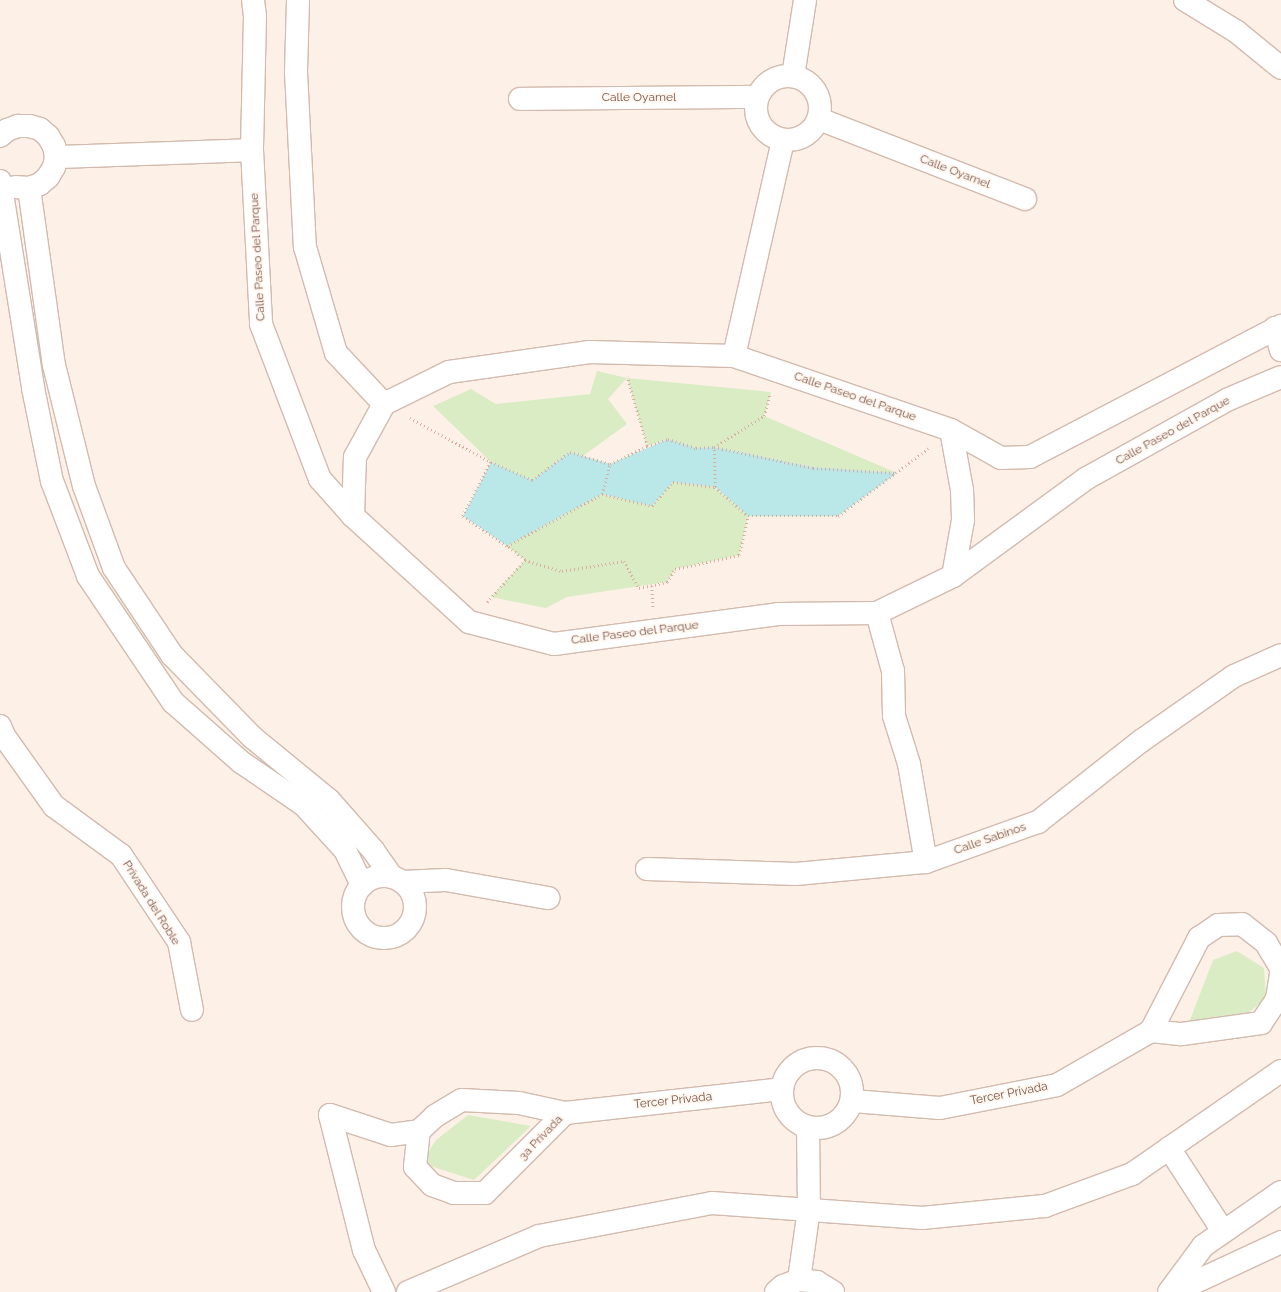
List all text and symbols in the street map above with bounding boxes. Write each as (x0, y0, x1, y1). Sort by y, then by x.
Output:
street label: Calle Oyamel (602, 91, 676, 105)
street label: Calle Oyamel (918, 152, 992, 192)
street label: Calle Paseo del Parque (247, 192, 269, 322)
street label: Calle Paseo del Parque (792, 369, 918, 425)
street label: Calle Paseo del Parque (1113, 393, 1233, 469)
street label: Calle Paseo del Parque (570, 618, 700, 648)
street label: Calle Sabinos (952, 820, 1028, 858)
street label: Privada del Roble (119, 858, 183, 948)
street label: Tercer Privada (969, 1079, 1049, 1109)
street label: Tercer Privada (633, 1090, 713, 1112)
street label: 3a Privada (516, 1112, 566, 1164)

